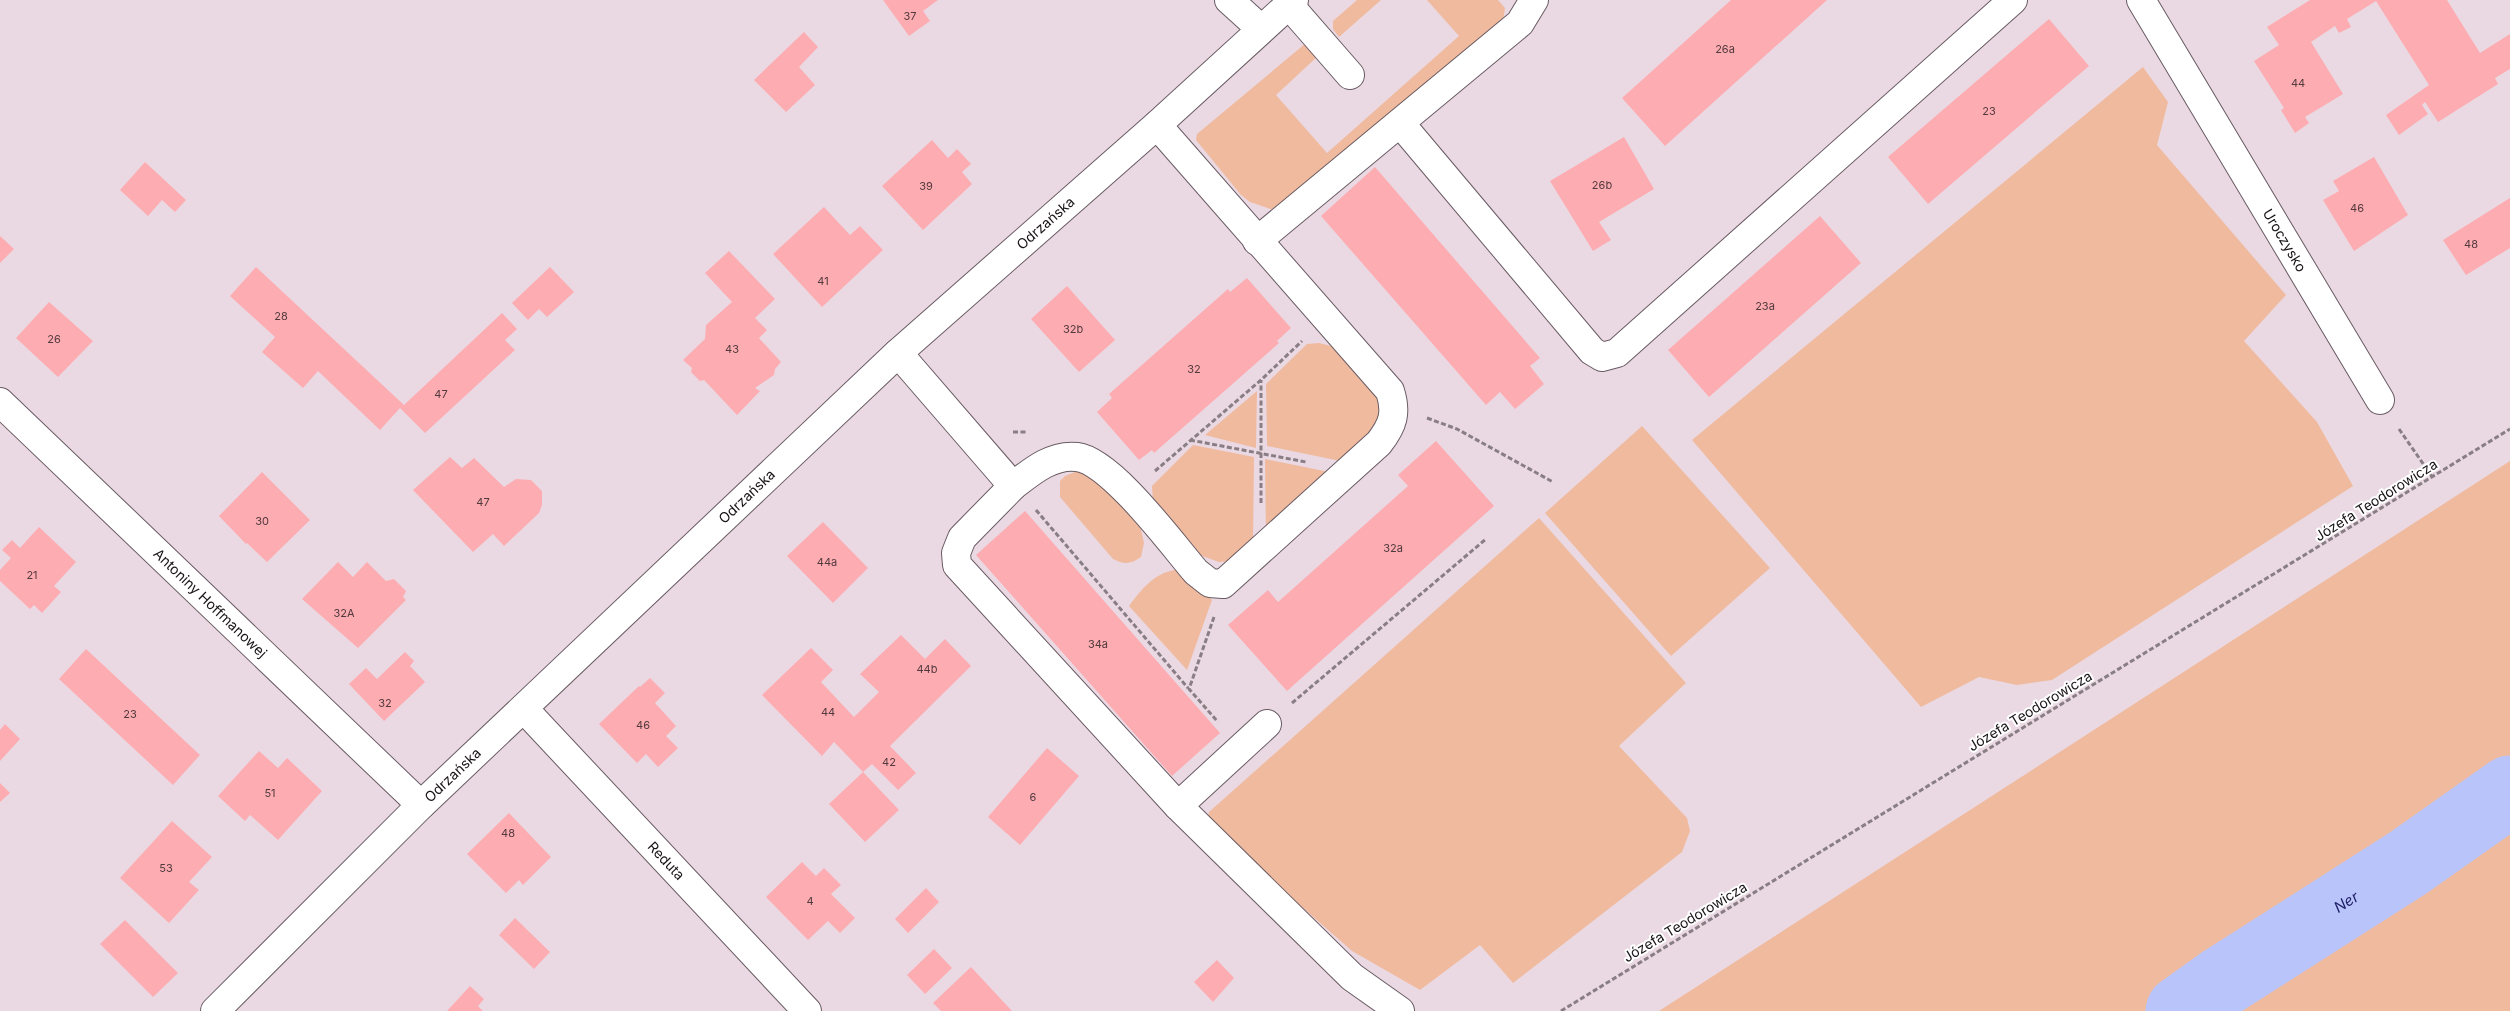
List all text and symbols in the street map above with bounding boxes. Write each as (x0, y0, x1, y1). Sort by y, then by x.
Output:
house number: 37 (903, 9, 917, 23)
house number: 26a (1715, 42, 1735, 56)
house number: 44 (2291, 76, 2305, 90)
house number: 23 (1982, 104, 1996, 118)
house number: 26b (1592, 178, 1612, 192)
house number: 39 (919, 179, 933, 193)
street label: Odrzańska (1013, 193, 1078, 253)
house number: 46 (2350, 201, 2364, 215)
street label: Uroczysko (2260, 206, 2310, 275)
house number: 48 (2464, 237, 2478, 251)
house number: 41 (817, 274, 829, 288)
house number: 23a (1755, 299, 1775, 313)
house number: 28 (274, 309, 288, 323)
house number: 32b (1063, 322, 1083, 336)
house number: 26 (47, 332, 61, 346)
house number: 43 (725, 342, 739, 356)
house number: 32 (1187, 362, 1201, 376)
house number: 47 (434, 387, 448, 401)
street label: Józefa Teodorowicza (2311, 455, 2440, 544)
street label: Odrzańska (715, 465, 778, 527)
house number: 47 (476, 495, 490, 509)
house number: 30 (255, 514, 269, 528)
house number: 32a (1383, 541, 1403, 555)
street label: Antoniny Hoffmanowej (150, 545, 271, 661)
house number: 44a (817, 555, 837, 569)
house number: 21 (26, 568, 38, 582)
house number: 32A (333, 606, 355, 620)
house number: 34a (1088, 637, 1108, 651)
house number: 44b (917, 662, 938, 676)
street label: Józefa Teodorowicza (1965, 667, 2095, 754)
house number: 32 (378, 696, 392, 710)
house number: 44 (821, 705, 835, 719)
house number: 23 (123, 707, 137, 721)
house number: 46 (636, 718, 650, 732)
street label: Odrzańska (421, 744, 484, 805)
house number: 42 (882, 755, 896, 769)
house number: 51 (264, 786, 276, 800)
house number: 6 (1030, 790, 1037, 804)
house number: 48 (501, 826, 515, 840)
street label: Reduta (645, 838, 689, 883)
house number: 53 (159, 861, 173, 875)
street label: Józefa Teodorowicza (1620, 878, 1750, 965)
water label: Ner (2330, 887, 2362, 917)
house number: 4 (806, 894, 814, 908)

